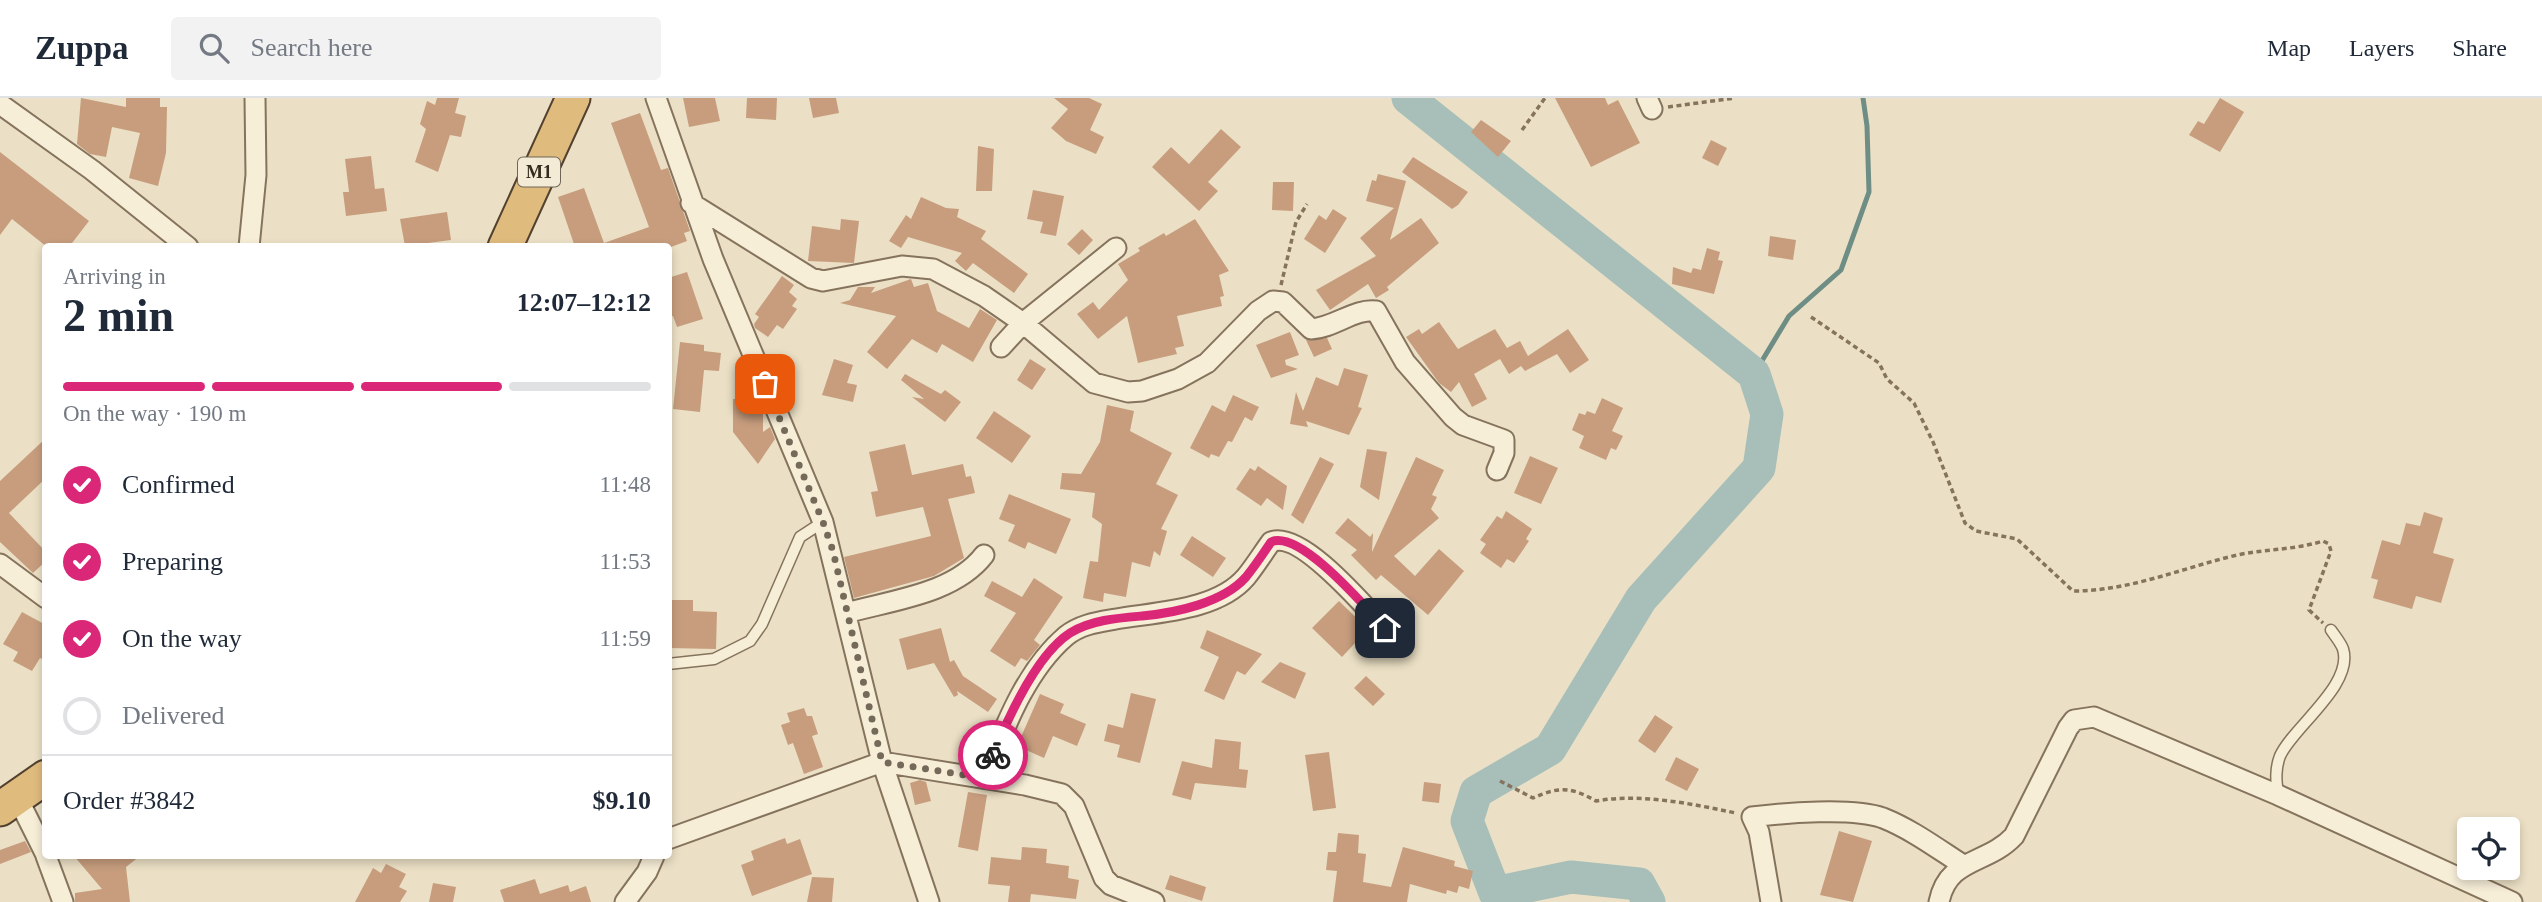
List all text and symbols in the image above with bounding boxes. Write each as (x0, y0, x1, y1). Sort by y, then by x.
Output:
search box (171, 17, 661, 80)
icon: search (195, 29, 233, 67)
text: Zuppa (35, 30, 129, 66)
text: Search here (251, 33, 373, 62)
text: Map (2267, 35, 2311, 61)
text: Layers (2349, 35, 2414, 61)
text: Share (2452, 35, 2507, 61)
road number: M1 (518, 158, 560, 186)
text: Arriving in (63, 264, 166, 289)
text: 12:07–12:12 (517, 288, 651, 317)
text: 2 min (63, 290, 174, 341)
pin (735, 354, 795, 414)
icon: bag (746, 365, 784, 403)
text: On the way · 190 m (63, 401, 246, 426)
icon: check (63, 466, 101, 504)
text: Confirmed (122, 470, 235, 499)
text: 11:48 (599, 472, 651, 497)
icon: check (63, 543, 101, 581)
text: Preparing (122, 547, 223, 576)
text: 11:53 (599, 549, 651, 574)
pin (1355, 598, 1415, 658)
icon: home (1366, 609, 1404, 647)
icon: check (63, 620, 101, 658)
text: On the way (122, 624, 242, 653)
text: 11:59 (599, 626, 651, 651)
text: Delivered (122, 701, 225, 730)
courier (958, 720, 1028, 790)
icon: bike (974, 736, 1012, 774)
text: Order #3842 (63, 786, 195, 815)
text: $9.10 (593, 786, 651, 815)
map controls (2457, 817, 2520, 880)
button: locate (2457, 817, 2520, 880)

